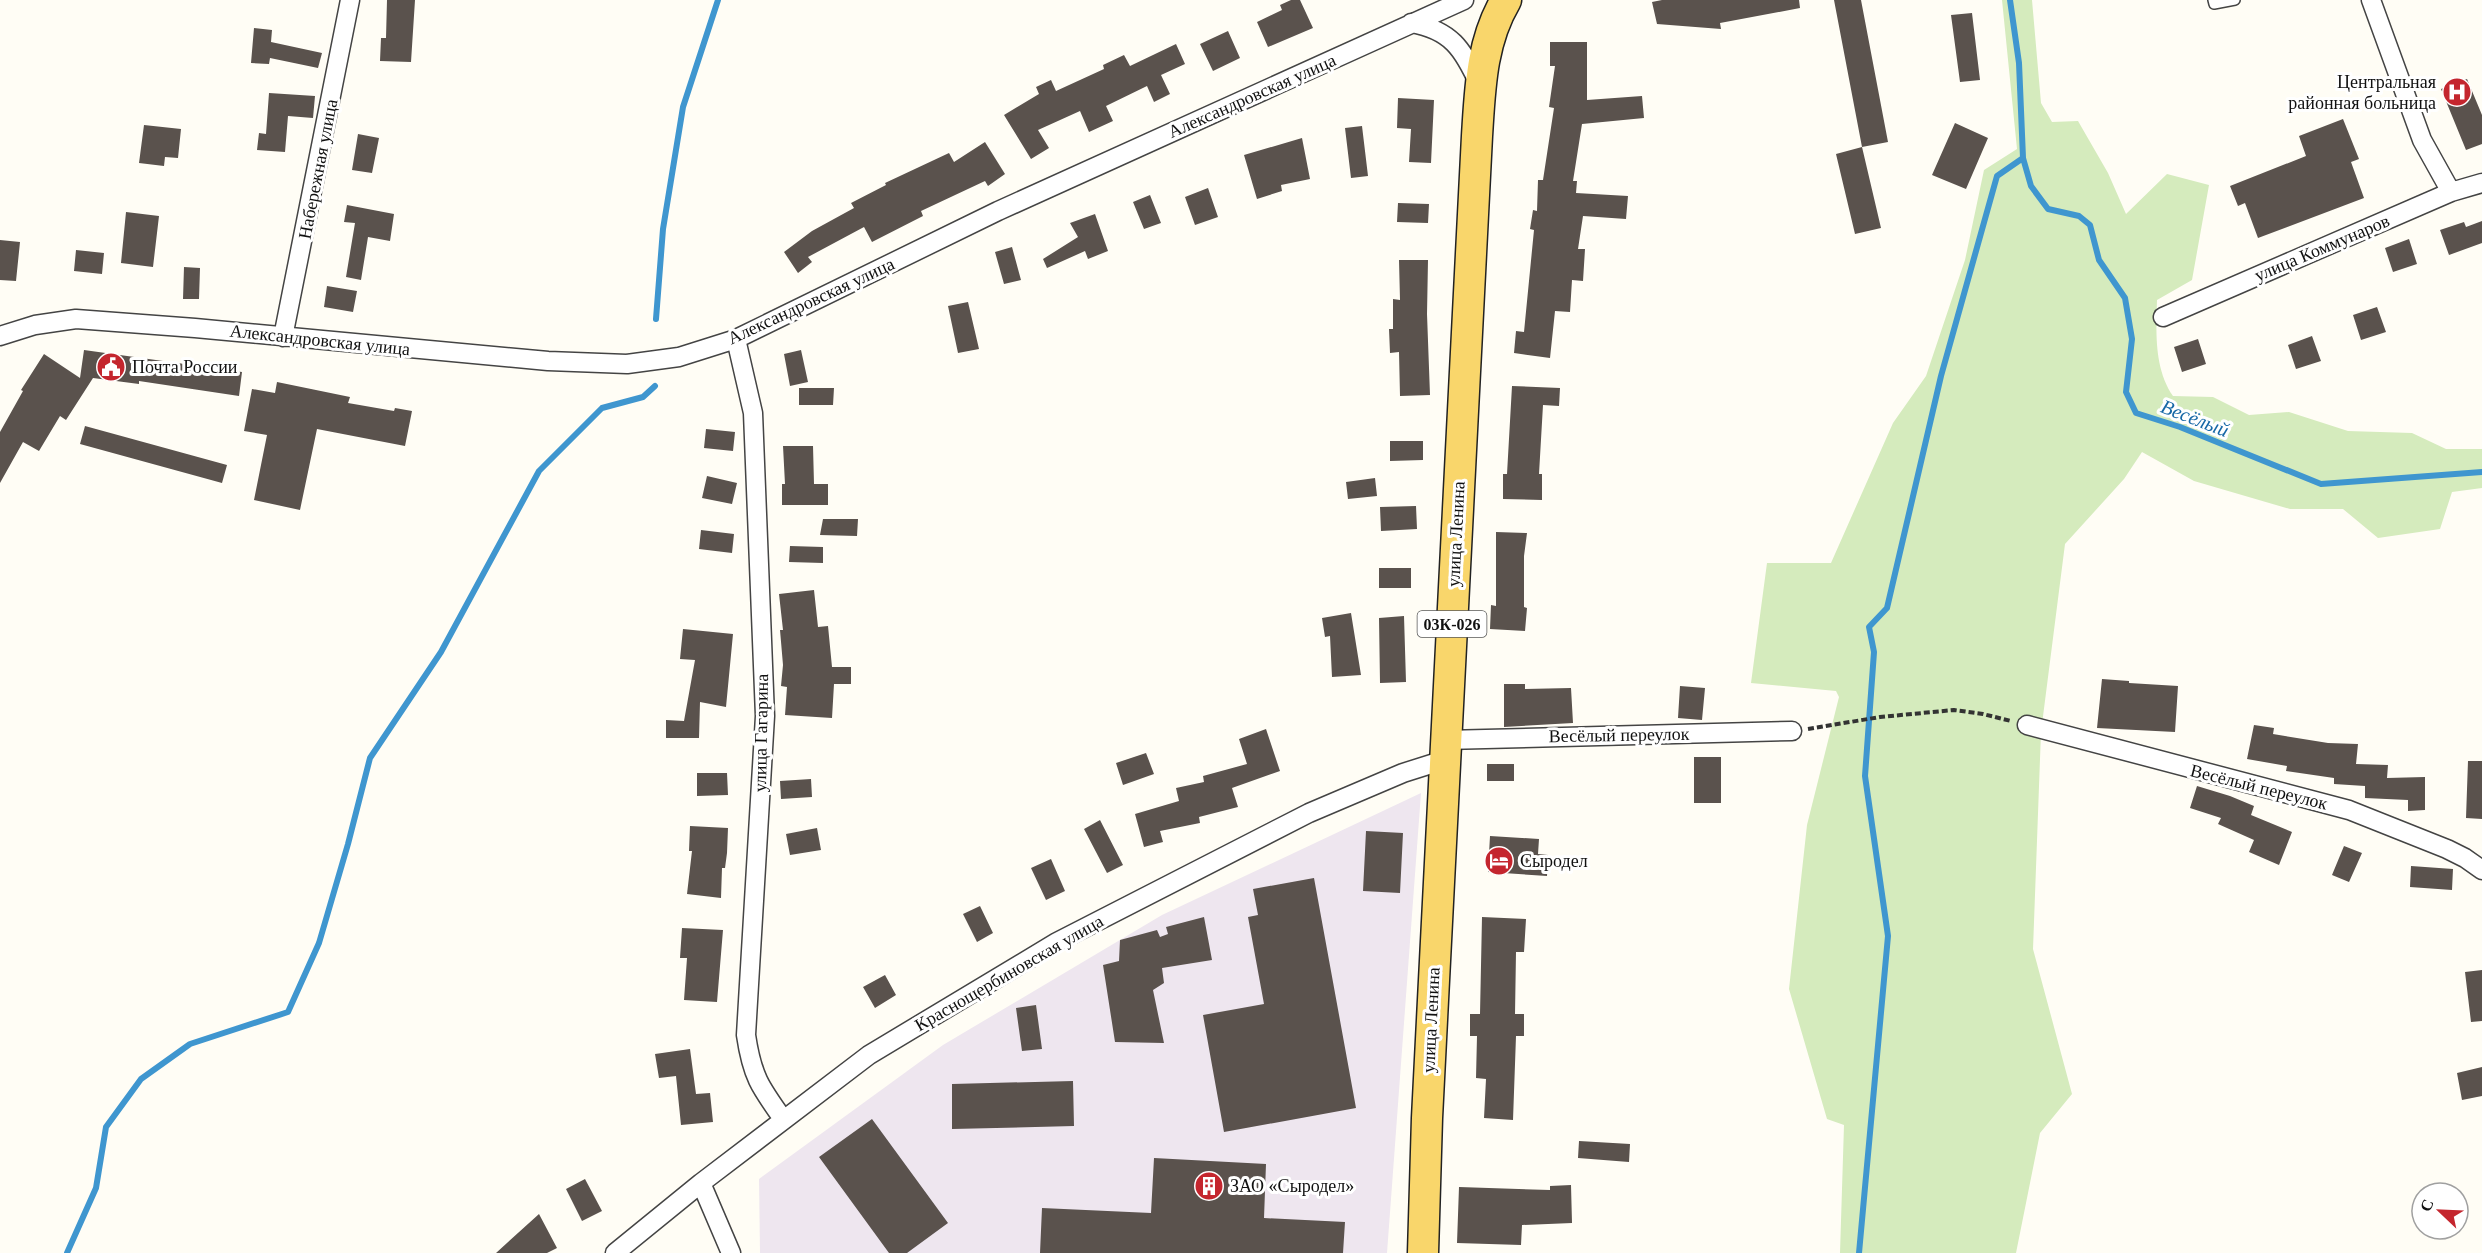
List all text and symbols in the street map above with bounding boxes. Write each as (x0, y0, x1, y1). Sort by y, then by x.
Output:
street label: Александровская улица (1165, 50, 1339, 142)
place label: Центральная районная больница (2288, 72, 2436, 113)
hospital icon: Центральная районная больница (2441, 76, 2473, 108)
street label: Набережная улица (295, 97, 341, 241)
street label: улица Коммунаров (2252, 211, 2392, 285)
street label: Александровская улица (725, 254, 897, 348)
street label: Александровская улица (229, 321, 411, 359)
public building icon: Почта России (95, 351, 127, 383)
place label: Почта России (132, 357, 238, 377)
water label: Весёлый (2158, 395, 2232, 441)
street label: улица Ленина (1443, 481, 1469, 587)
road number: 03К-026 (1418, 611, 1486, 637)
street label: улица Гагарина (750, 674, 772, 792)
street label: Весёлый переулок (1548, 724, 1690, 746)
street label: Весёлый переулок (2188, 760, 2330, 814)
hotel icon: Сыродел (1483, 845, 1515, 877)
place label: Сыродел (1520, 851, 1588, 871)
street label: Краснощербиновская улица (911, 911, 1107, 1035)
street label: улица Ленина (1418, 967, 1444, 1073)
building icon: ЗАО «Сыродел» (1193, 1170, 1225, 1202)
place label: ЗАО «Сыродел» (1230, 1176, 1354, 1196)
north arrow (2410, 1181, 2470, 1241)
text: С (2417, 1197, 2437, 1214)

